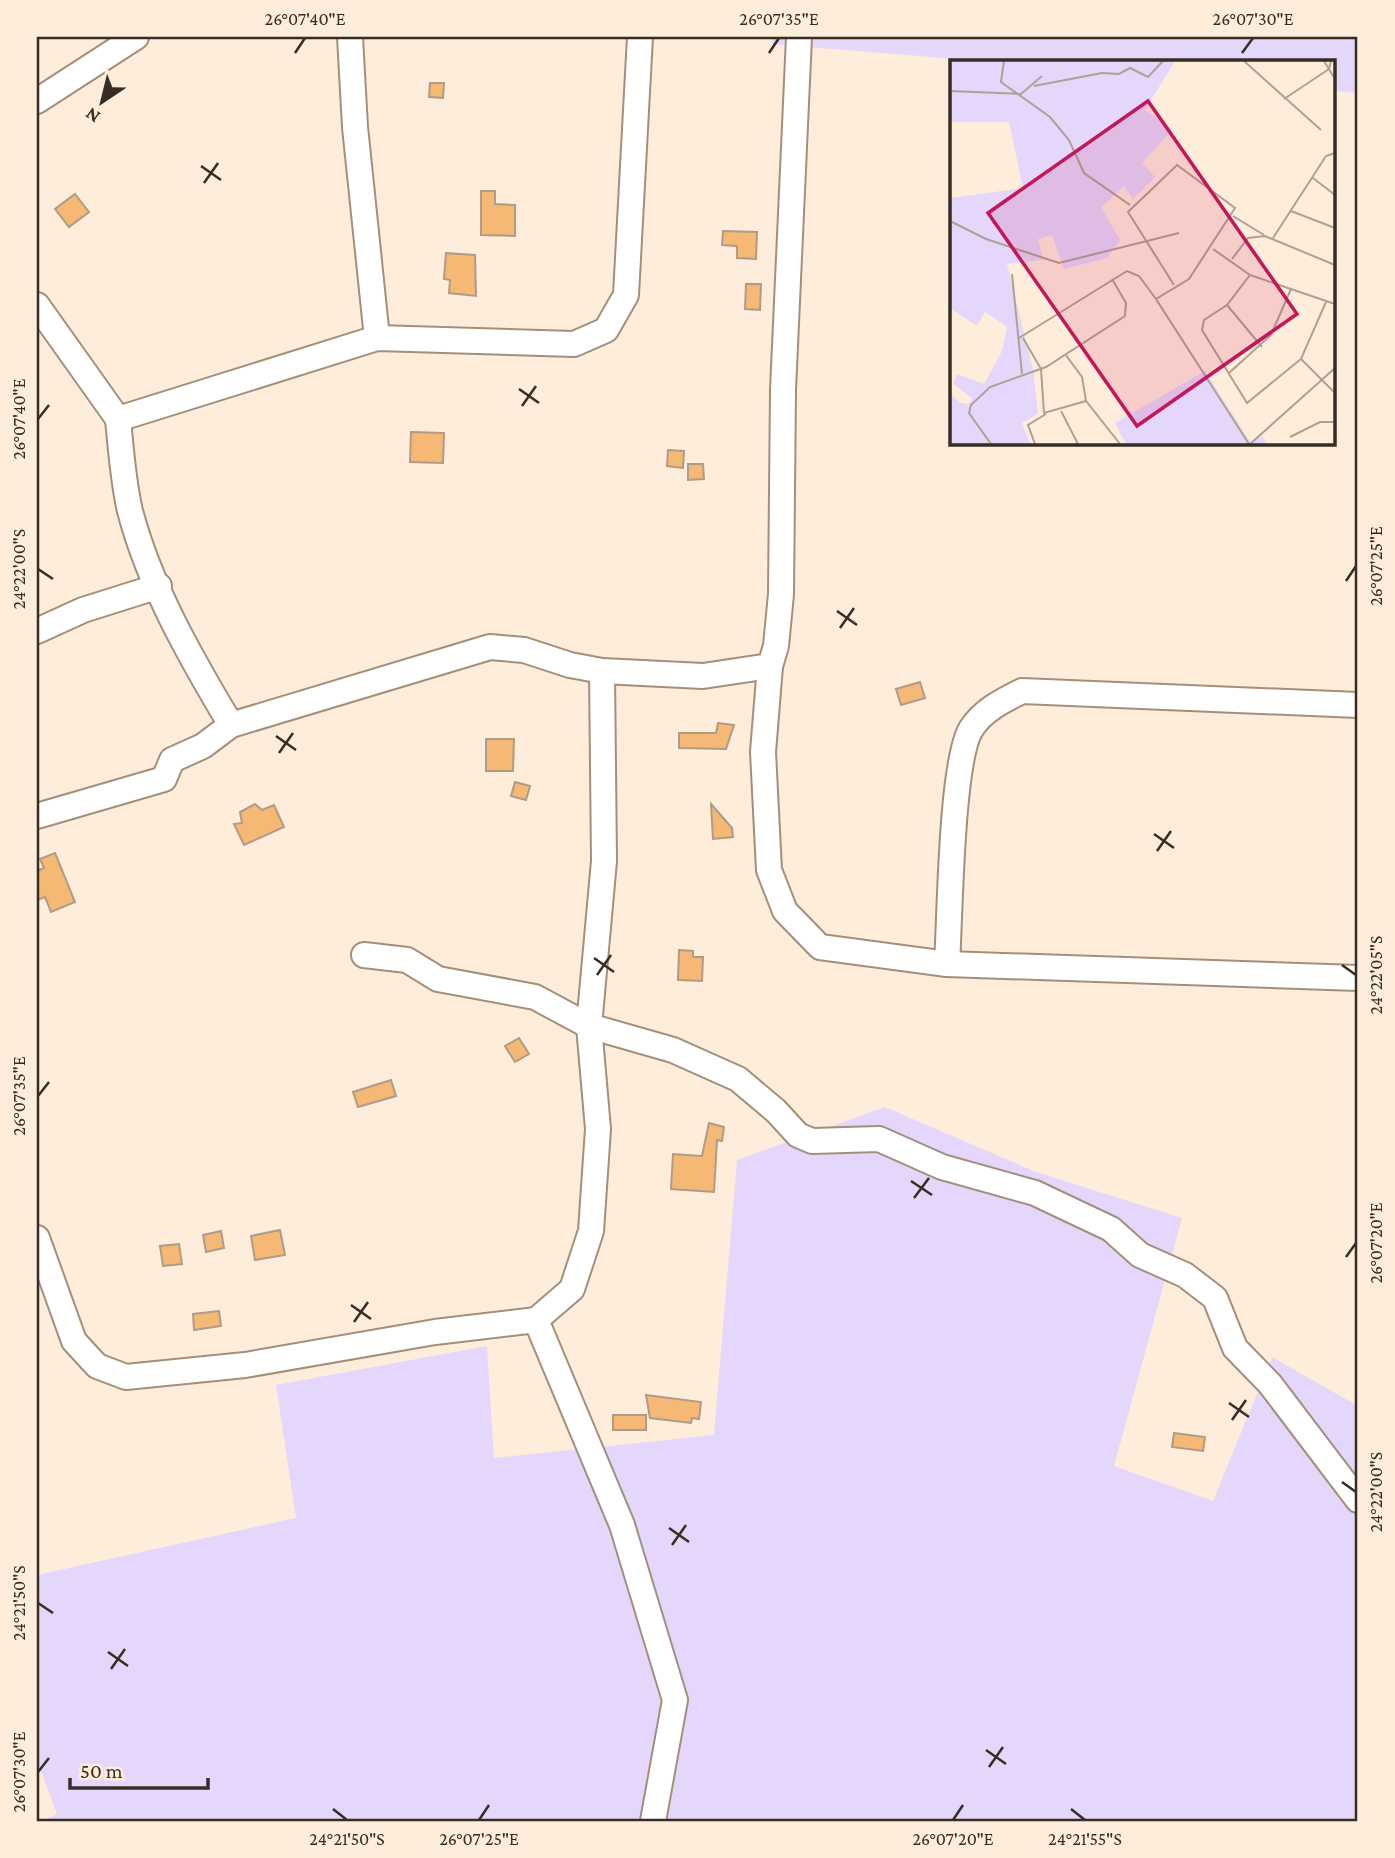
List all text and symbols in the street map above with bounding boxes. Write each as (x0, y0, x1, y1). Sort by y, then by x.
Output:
text: 26°07'40"E (265, 9, 346, 29)
text: 26°07'35"E (739, 9, 819, 29)
text: 26°07'30"E (1213, 9, 1294, 29)
inset map (950, 60, 1336, 444)
north arrow (66, 66, 136, 136)
text: N (81, 103, 104, 128)
text: 26°07'40"E (9, 378, 29, 459)
text: 26°07'25"E (1366, 526, 1386, 606)
text: 24°22'00"S (9, 529, 29, 609)
text: 24°22'05"S (1366, 936, 1386, 1014)
text: 26°07'35"E (9, 1056, 29, 1136)
text: 26°07'20"E (1366, 1202, 1386, 1284)
text: 24°22'00"S (1366, 1452, 1386, 1532)
text: 24°21'50"S (9, 1565, 29, 1641)
text: 26°07'30"E (9, 1731, 29, 1812)
scale bar (70, 1746, 208, 1790)
text: 50 m (80, 1759, 123, 1783)
text: 24°21'50"S (309, 1829, 385, 1849)
text: 26°07'25"E (439, 1829, 519, 1849)
text: 26°07'20"E (912, 1829, 994, 1849)
text: 24°21'55"S (1048, 1829, 1122, 1849)

